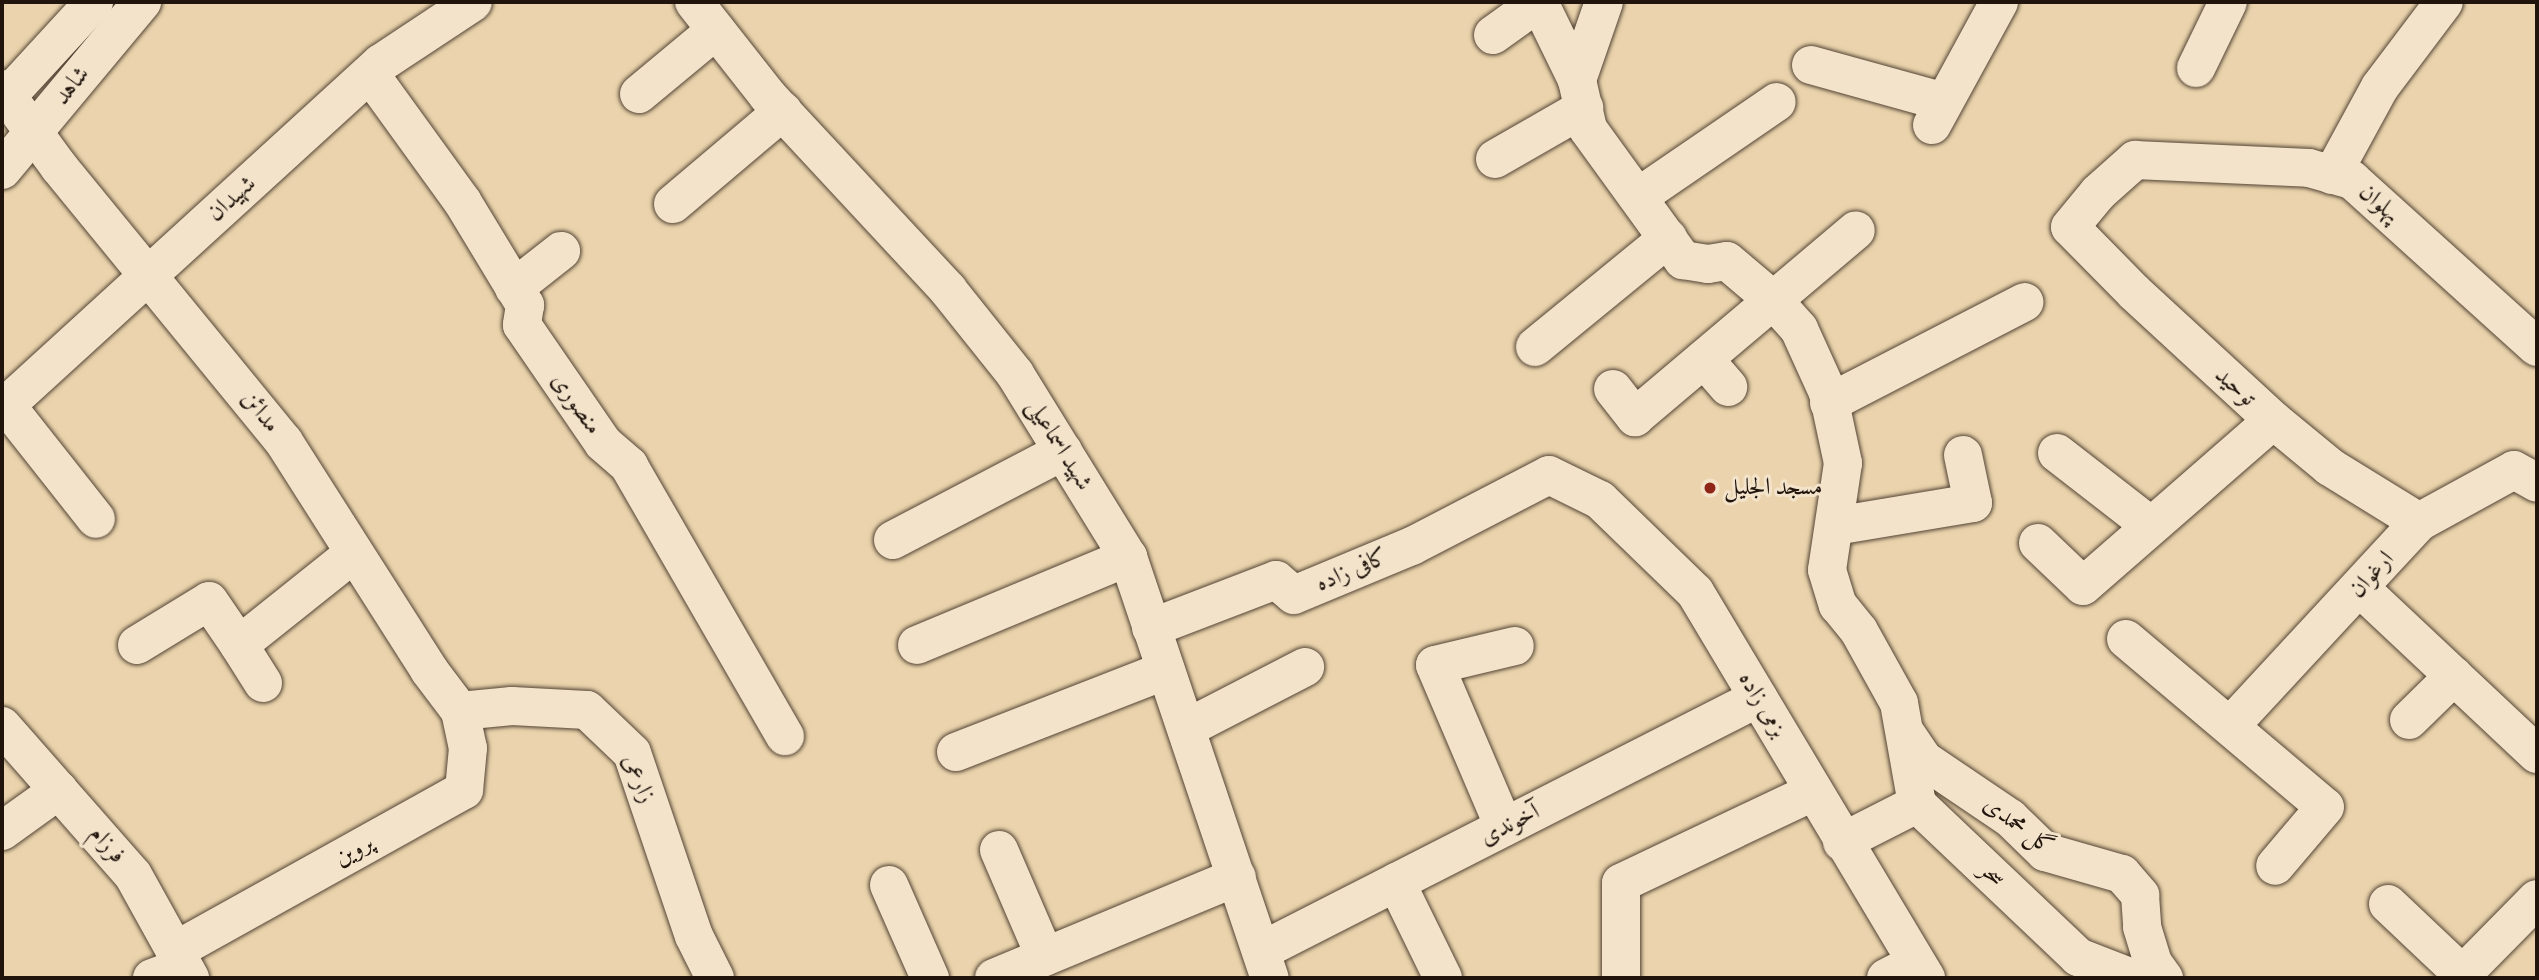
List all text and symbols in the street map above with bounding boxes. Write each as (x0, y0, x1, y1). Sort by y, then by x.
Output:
street label: شاهد (48, 61, 96, 111)
street label: شهیدان (202, 170, 262, 228)
street label: پهلوان (2352, 178, 2406, 230)
street label: توحید (2208, 361, 2262, 413)
street label: منصوری (544, 368, 608, 440)
street label: مدائن (234, 385, 286, 439)
street label: شهید اسماعیلی (1020, 394, 1098, 496)
place label: مسجد الجلیل (1724, 474, 1823, 502)
marker: مسجد الجلیل (1702, 480, 1718, 496)
street label: کافی زاده (1312, 543, 1392, 599)
street label: ارغوان (2343, 546, 2401, 604)
street label: بزمی زاده (1731, 667, 1793, 743)
street label: زارعی (615, 750, 661, 808)
street label: گل محمدی (1977, 790, 2059, 862)
street label: آخوندی (1475, 798, 1545, 852)
street label: فرزام (83, 820, 131, 870)
street label: پروین (330, 829, 378, 873)
street label: سحر (1973, 856, 2011, 894)

